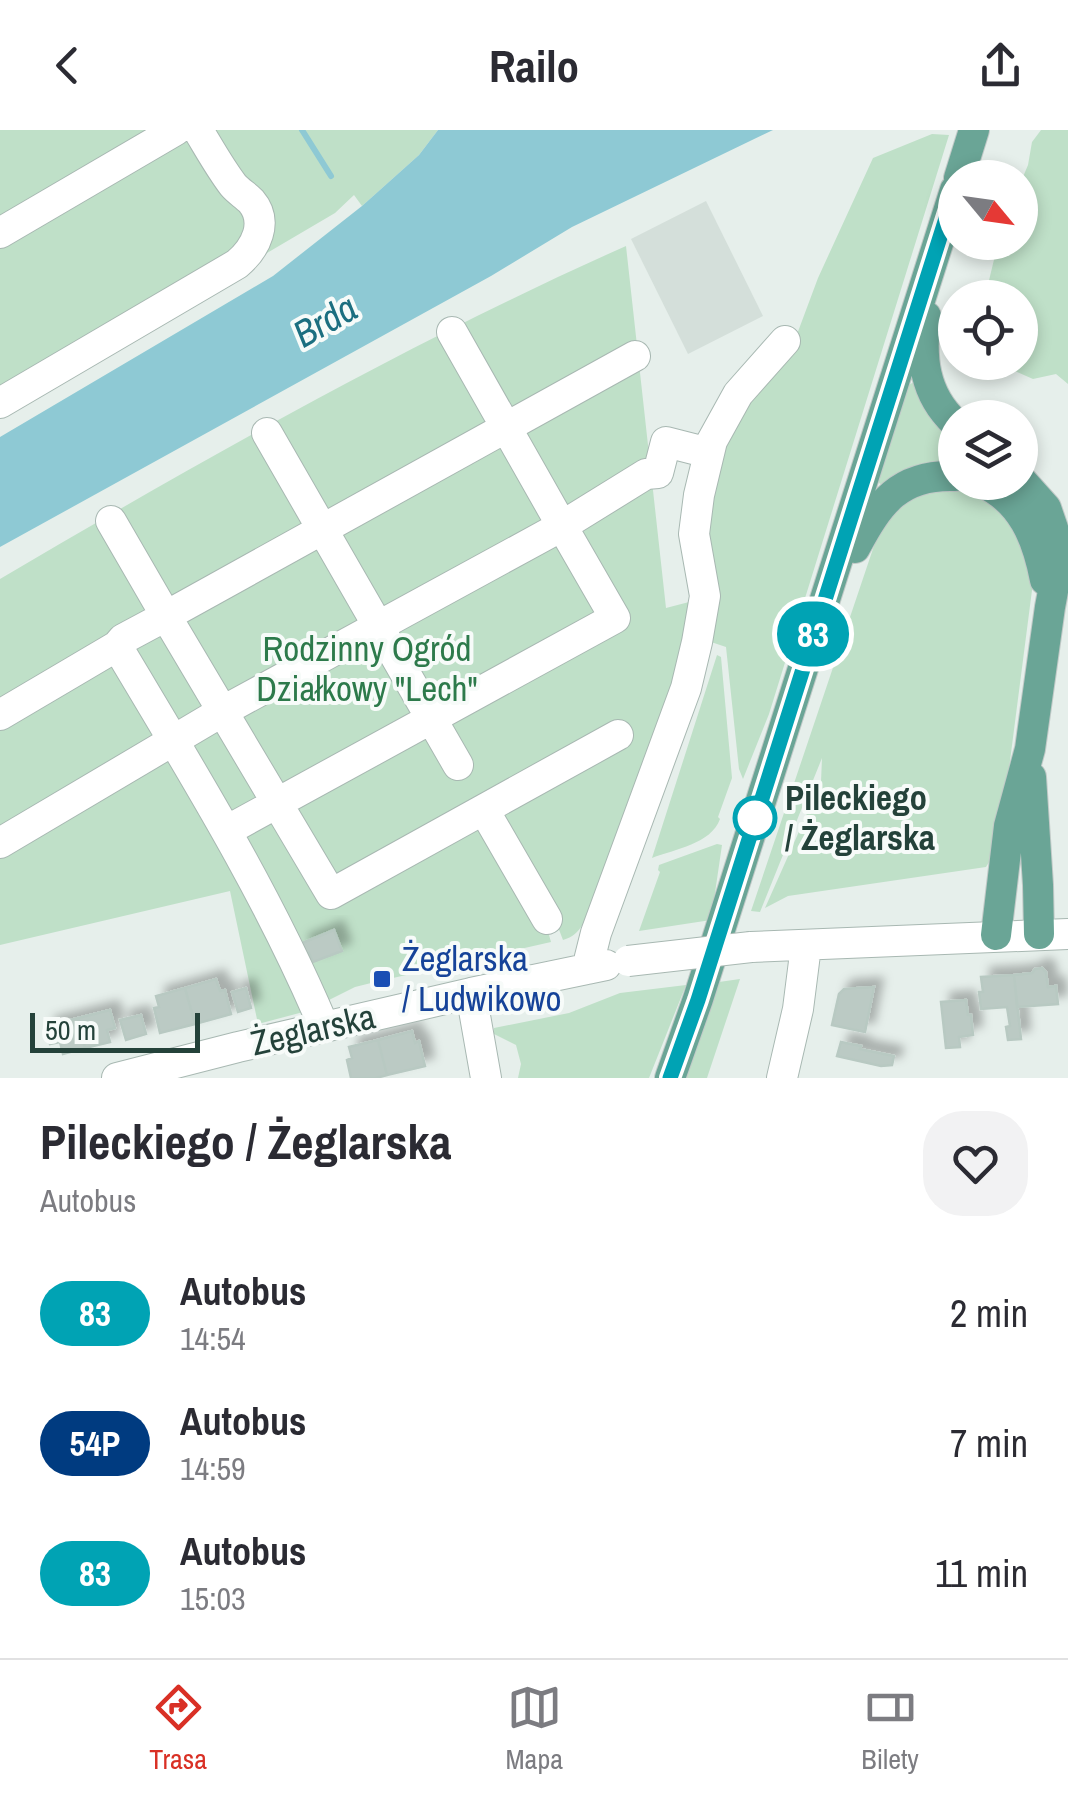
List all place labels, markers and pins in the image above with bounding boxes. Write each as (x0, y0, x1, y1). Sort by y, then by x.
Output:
place label: Pileckiego / Żeglarska (785, 774, 935, 861)
marker: Pileckiego / Żeglarska (734, 797, 776, 839)
place label: Żeglarska / Ludwikowo (402, 935, 562, 1022)
marker: Żeglarska / Ludwikowo (371, 968, 393, 990)

